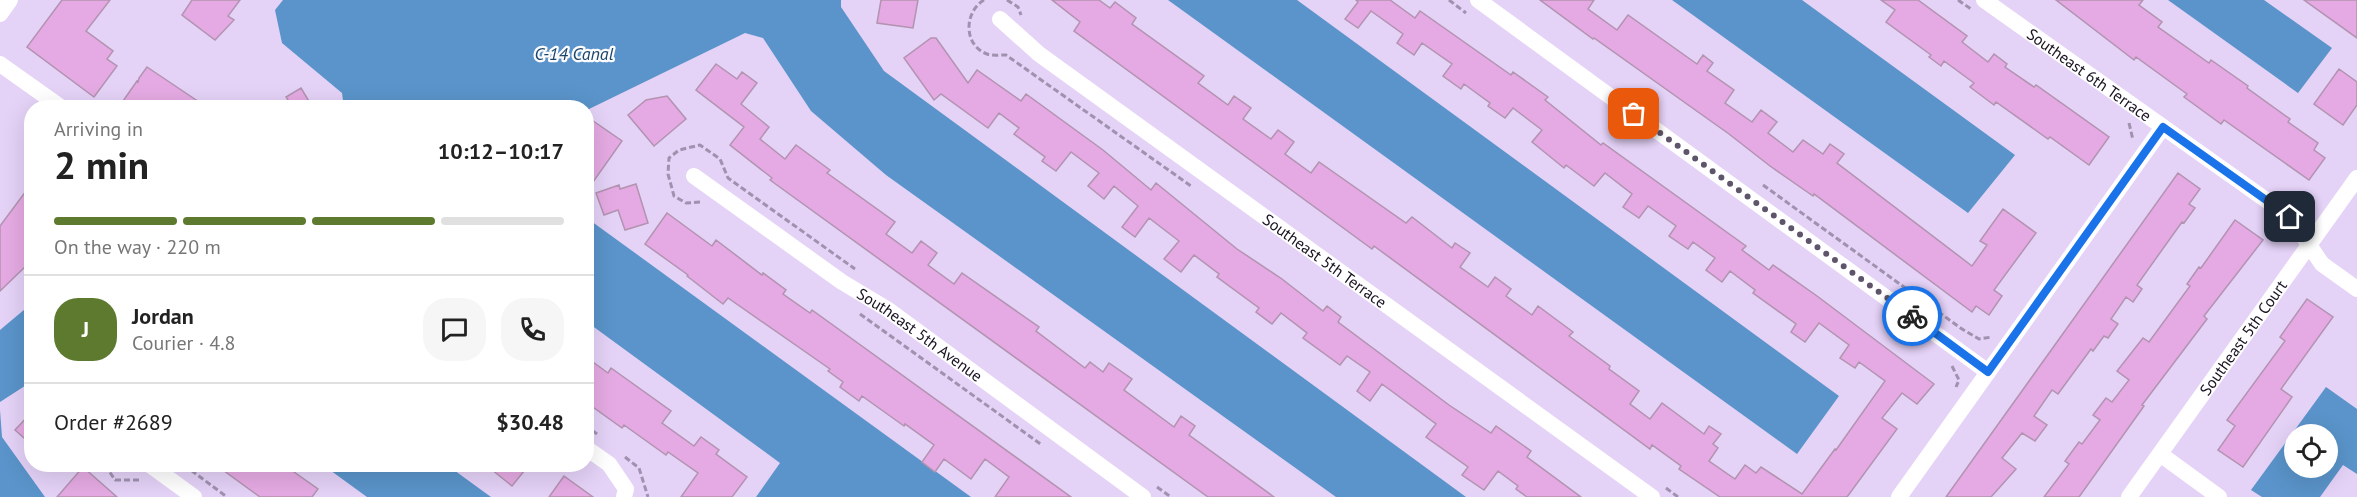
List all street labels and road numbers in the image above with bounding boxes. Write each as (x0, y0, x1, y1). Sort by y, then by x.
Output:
street label: Southeast 6th Terrace (2023, 24, 2155, 126)
street label: Southeast 5th Terrace (1259, 209, 1391, 312)
street label: Southeast 5th Court (2195, 276, 2291, 399)
street label: Southeast 5th Avenue (853, 283, 986, 386)

